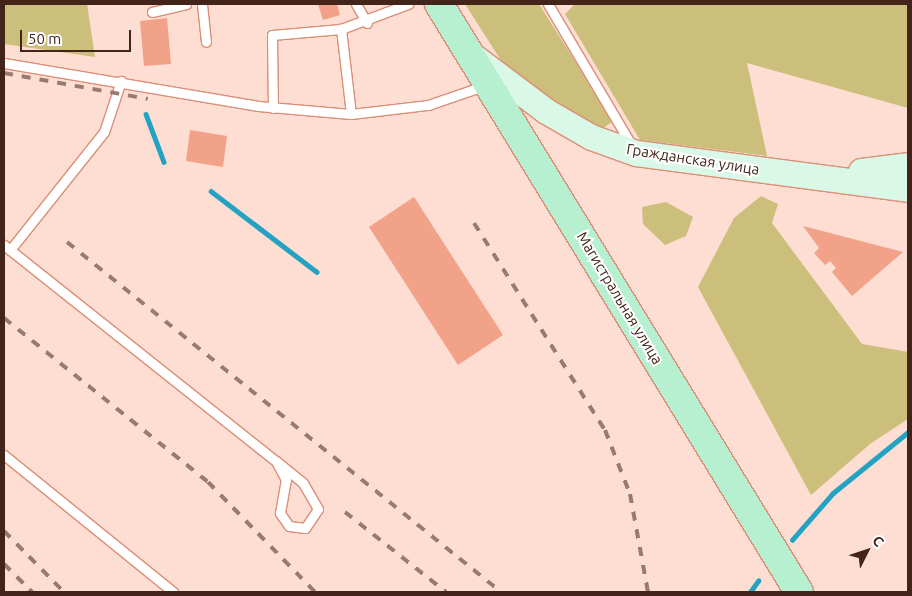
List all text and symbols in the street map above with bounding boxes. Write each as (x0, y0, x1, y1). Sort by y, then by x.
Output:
scale bar (22, 20, 134, 52)
text: 50 m (28, 30, 61, 47)
street label: Гражданская улица (625, 140, 761, 178)
street label: Магистральная улица (573, 228, 667, 368)
north arrow (842, 526, 892, 576)
text: С (869, 533, 887, 550)

